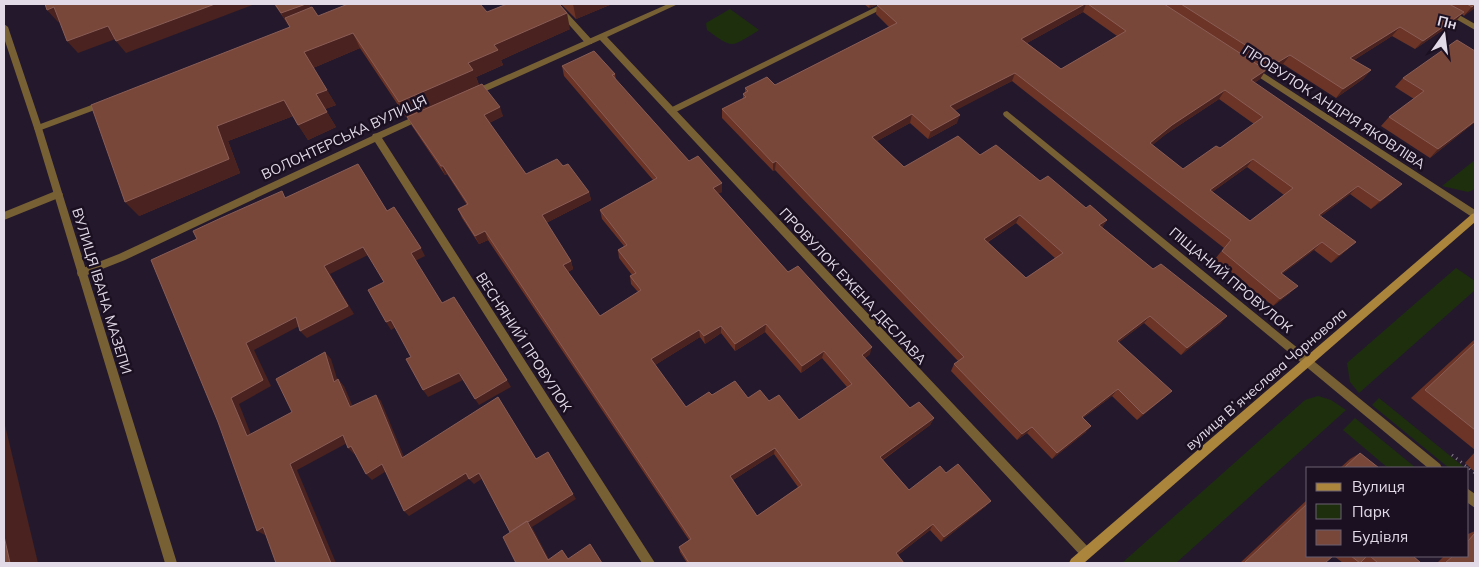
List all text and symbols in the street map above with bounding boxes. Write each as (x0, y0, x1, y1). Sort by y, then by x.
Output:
north arrow (1419, 10, 1469, 60)
text: Пн (1436, 11, 1459, 33)
street label: ПРОВУЛОК АНДРІЯ ЯКОВЛІВА (1239, 41, 1429, 173)
street label: ВОЛОНТЕРСЬКА ВУЛИЦЯ (258, 91, 430, 183)
street label: ПРОВУЛОК ЕЖЕНА ДЕСЛАВА (776, 204, 931, 369)
street label: ВУЛИЦЯ ІВАНА МАЗЕПИ (68, 206, 136, 376)
street label: ПІЩАНИЙ ПРОВУЛОК (1166, 223, 1297, 337)
street label: ВЕСНЯНИЙ ПРОВУЛОК (472, 269, 576, 416)
street label: вулиця Вʼячеслава Чорновола (1182, 304, 1350, 454)
legend (1306, 467, 1469, 557)
text: Вулиця (1352, 477, 1405, 496)
text: Парк (1352, 502, 1391, 521)
text: Будівля (1352, 527, 1408, 546)

